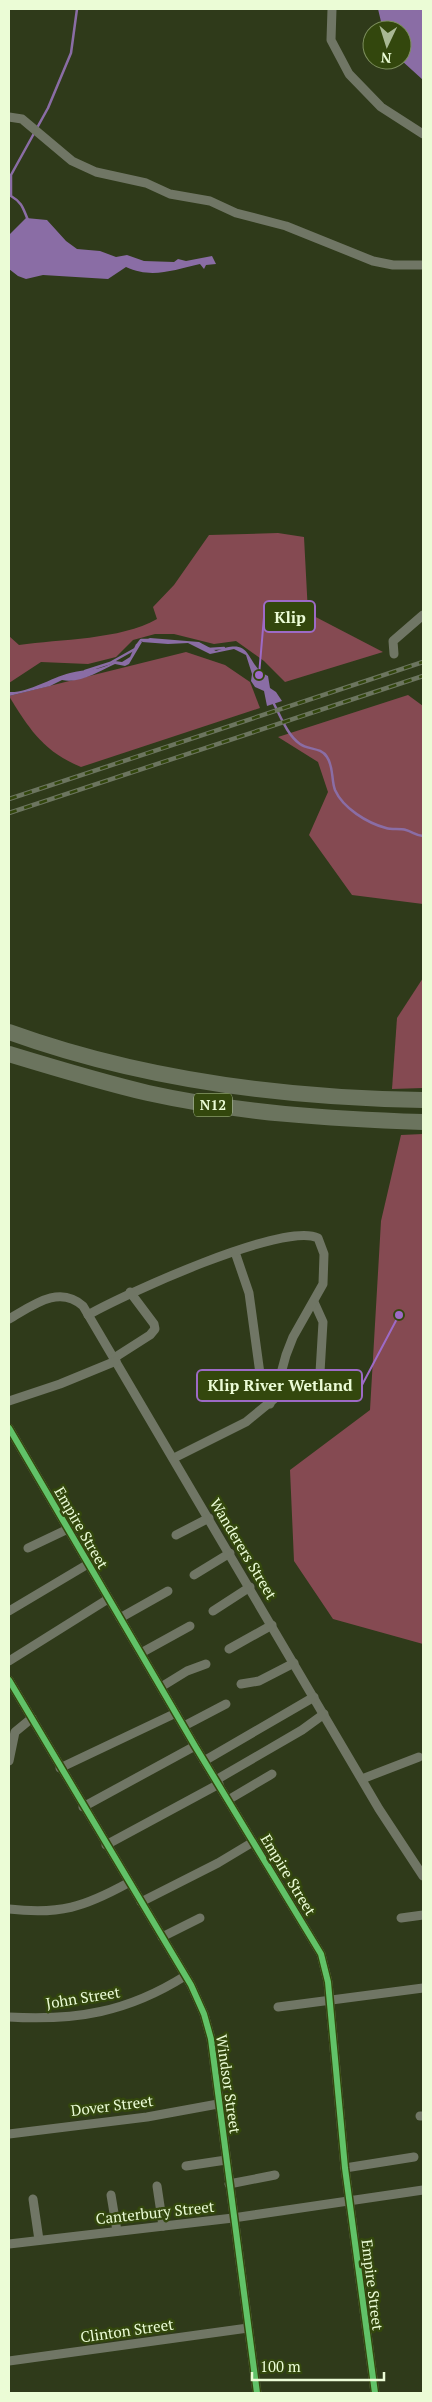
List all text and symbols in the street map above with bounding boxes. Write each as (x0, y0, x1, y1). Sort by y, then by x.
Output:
north arrow (362, 20, 412, 70)
text: N (380, 49, 392, 68)
callout: Klip (264, 601, 315, 632)
text: Klip (274, 606, 306, 628)
road number: N12 (194, 1094, 232, 1116)
callout: Klip River Wetland (197, 1370, 362, 1401)
text: Klip River Wetland (207, 1374, 353, 1396)
street label: Empire Street (50, 1483, 114, 1573)
street label: Wanderers Street (206, 1494, 282, 1603)
street label: Empire Street (257, 1830, 321, 1919)
street label: John Street (44, 1981, 122, 2013)
street label: Windsor Street (212, 2033, 246, 2135)
street label: Dover Street (69, 2090, 155, 2120)
street label: Canterbury Street (95, 2196, 216, 2228)
street label: Empire Street (357, 2238, 389, 2332)
street label: Clinton Street (79, 2314, 175, 2346)
scale bar (252, 2350, 384, 2382)
text: 100 m (260, 2356, 301, 2376)

